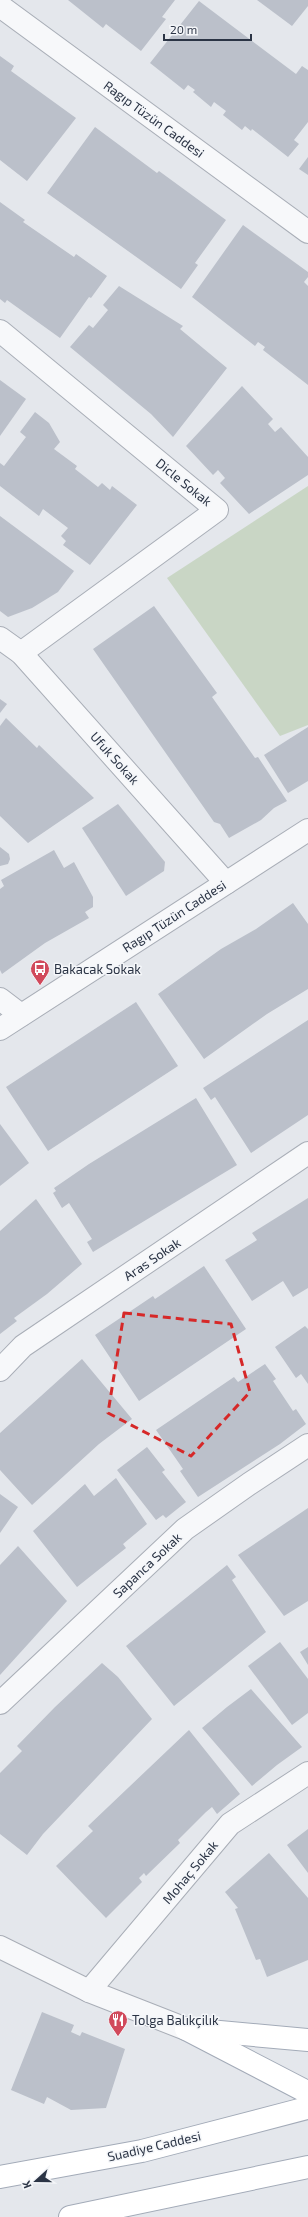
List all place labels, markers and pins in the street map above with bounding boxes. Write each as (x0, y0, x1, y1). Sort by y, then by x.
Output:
bus stop icon: Bakacak Sokak (29, 958, 51, 986)
place label: Bakacak Sokak (54, 961, 141, 977)
restaurant icon: Tolga Balıkçilık (107, 2009, 129, 2037)
place label: Tolga Balıkçilık (132, 2012, 219, 2029)

